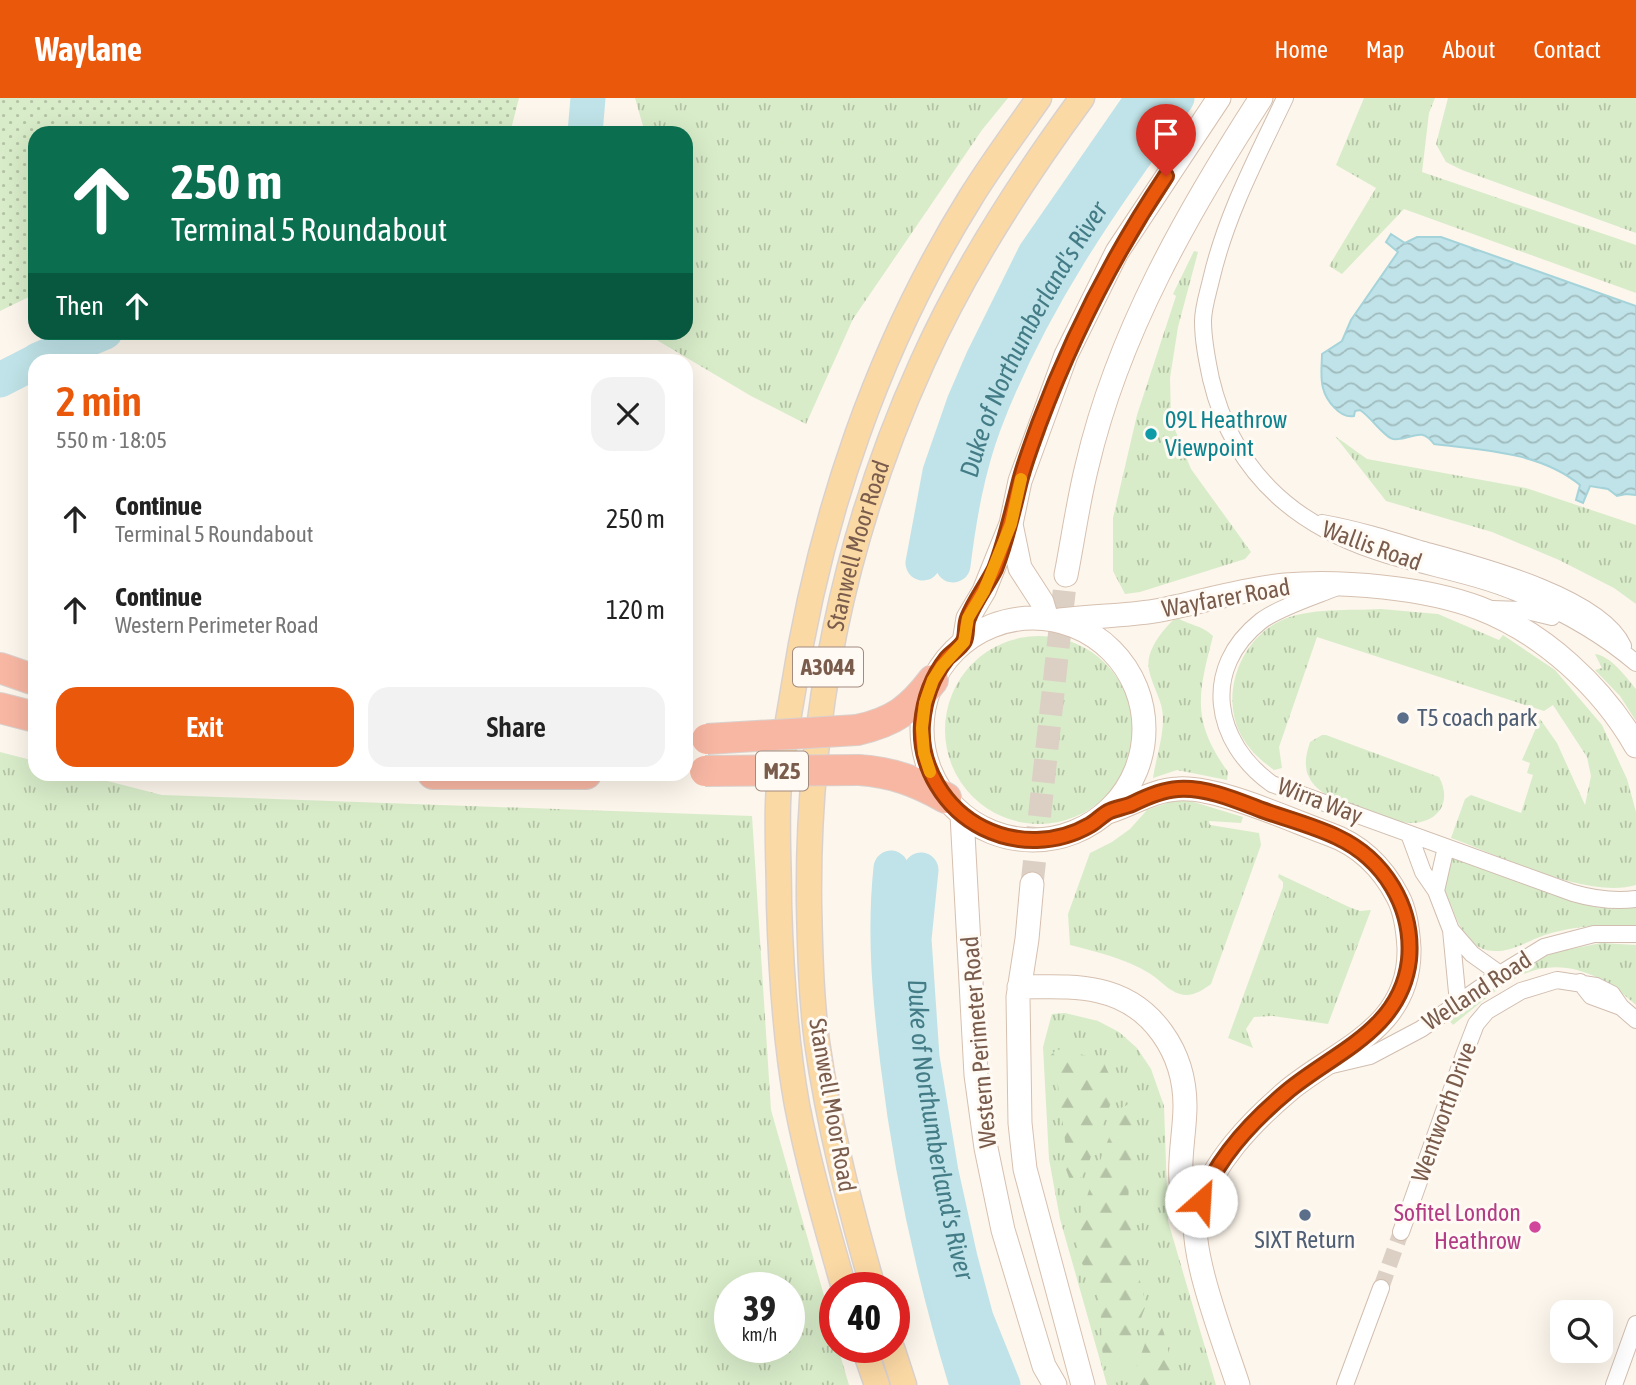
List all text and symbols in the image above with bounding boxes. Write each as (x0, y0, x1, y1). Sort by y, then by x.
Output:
text: Waylane (35, 30, 142, 68)
text: Home (1274, 36, 1328, 63)
text: Map (1366, 36, 1404, 63)
text: About (1442, 36, 1495, 63)
text: Contact (1533, 36, 1601, 63)
pin (1136, 104, 1196, 176)
icon: arrive (1147, 115, 1185, 153)
text: 250 m (171, 153, 282, 209)
icon: ahead (56, 154, 147, 245)
water label: Duke of Northumberland's River (954, 195, 1114, 480)
text: Terminal 5 Roundabout (171, 211, 447, 248)
icon: ahead (118, 287, 156, 325)
text: Then (56, 291, 104, 321)
text: 2 min (56, 377, 142, 425)
button: close (591, 377, 665, 451)
place label: 09L Heathrow Viewpoint (1165, 406, 1287, 461)
marker: 09L Heathrow Viewpoint (1143, 426, 1159, 442)
text: 550 m · 18:05 (56, 427, 167, 453)
street label: Stanwell Moor Road (821, 457, 895, 633)
text: Continue (115, 491, 202, 521)
icon: ahead (56, 500, 94, 538)
text: 250 m (606, 504, 665, 534)
street label: Wallis Road (1319, 515, 1425, 576)
text: Terminal 5 Roundabout (115, 521, 313, 547)
street label: Wayfarer Road (1160, 573, 1292, 622)
text: Continue (115, 582, 202, 612)
icon: ahead (56, 591, 94, 629)
text: 120 m (606, 595, 665, 625)
text: Western Perimeter Road (115, 612, 319, 638)
road number: A3044 (793, 648, 863, 687)
button: Exit (56, 687, 354, 767)
button: Share (368, 687, 665, 767)
place label: T5 coach park (1417, 704, 1538, 731)
marker: T5 coach park (1395, 710, 1411, 726)
road number: M25 (756, 751, 808, 790)
street label: Wirra Way (1274, 772, 1367, 829)
street label: Western Perimeter Road (956, 935, 1001, 1149)
street label: Welland Road (1418, 946, 1536, 1036)
water label: Duke of Northumberland's River (902, 978, 980, 1284)
street label: Stanwell Moor Road (804, 1016, 861, 1194)
street label: Wentworth Drive (1406, 1038, 1481, 1185)
position arrow (1164, 1164, 1238, 1238)
place label: Sofitel London Heathrow (1394, 1199, 1521, 1254)
marker: SIXT Return (1297, 1207, 1313, 1223)
marker: Sofitel London Heathrow (1527, 1219, 1543, 1235)
place label: SIXT Return (1255, 1226, 1355, 1253)
speed limit sign: 40 (819, 1272, 910, 1363)
text: 39 (743, 1288, 776, 1328)
map controls (1550, 1300, 1613, 1363)
button: search (1550, 1300, 1613, 1363)
text: km/h (742, 1324, 777, 1345)

